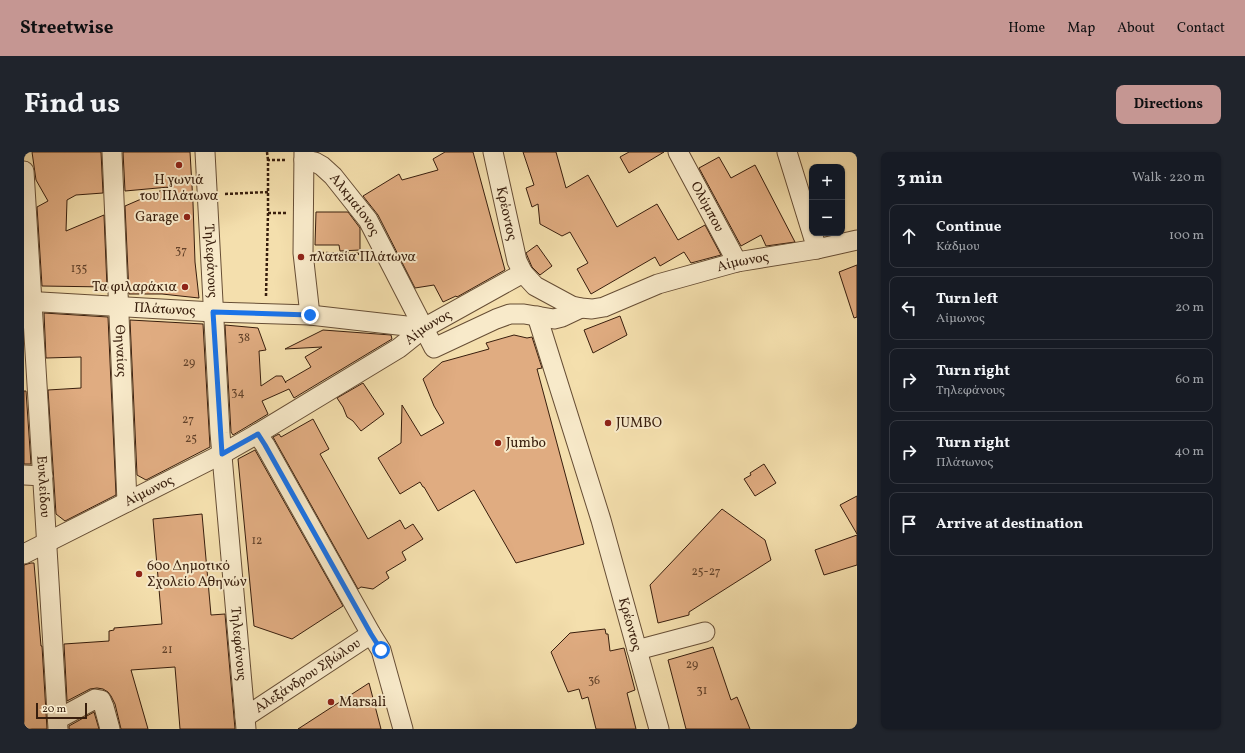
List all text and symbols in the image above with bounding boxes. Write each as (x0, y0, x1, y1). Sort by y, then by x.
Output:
text: Streetwise (20, 15, 113, 41)
text: Home (1008, 19, 1045, 38)
text: Map (1067, 19, 1095, 38)
text: About (1117, 19, 1155, 38)
text: Contact (1177, 19, 1225, 38)
text: Find us (24, 85, 120, 124)
button: Directions (1116, 85, 1221, 124)
marker: Η γωνιά του Πλάτωνα (174, 160, 184, 170)
map controls (809, 164, 845, 236)
button: + (809, 164, 845, 200)
text: 3 min (897, 167, 943, 190)
street label: Αλκμαίονος (325, 169, 384, 239)
text: Walk · 220 m (1132, 169, 1205, 187)
place label: Η γωνιά του Πλάτωνα (140, 171, 219, 206)
street label: Ολύμπου (686, 178, 729, 235)
street label: Κρέοντος (491, 185, 522, 242)
button: − (809, 200, 845, 236)
place label: Garage (135, 208, 179, 227)
marker: Garage (182, 212, 192, 222)
text: Continue (936, 217, 1001, 238)
street label: Τηλεφάνους (199, 223, 222, 298)
icon: ahead (898, 225, 920, 247)
text: 100 m (1169, 227, 1204, 245)
text: Κάδμου (936, 238, 979, 256)
house number: 37 (175, 243, 187, 259)
street label: Αίμωνος (715, 247, 770, 277)
place label: πλατεία Πλάτωνα (309, 248, 416, 267)
marker: πλατεία Πλάτωνα (296, 252, 306, 262)
house number: 135 (71, 261, 88, 277)
place label: Τα φιλαράκια (92, 278, 178, 297)
marker: Τα φιλαράκια (180, 282, 190, 292)
text: Turn left (936, 289, 998, 310)
icon: left (898, 297, 920, 319)
street label: Πλάτωνος (133, 298, 196, 320)
text: 20 m (1175, 299, 1204, 317)
street label: Αίμωνος (400, 305, 455, 349)
route end (301, 306, 319, 324)
text: Αίμωνος (936, 310, 985, 328)
street label: Θηναίας (110, 324, 131, 377)
house number: 38 (238, 330, 250, 346)
house number: 29 (183, 355, 195, 371)
text: Turn right (936, 361, 1010, 382)
icon: right (898, 369, 920, 391)
text: 60 m (1176, 371, 1204, 389)
text: Τηλεφάνους (936, 382, 1005, 400)
house number: 34 (231, 385, 245, 401)
house number: 27 (182, 412, 194, 428)
place label: JUMBO (616, 414, 662, 433)
marker: JUMBO (603, 418, 613, 428)
house number: 25 (185, 431, 197, 447)
text: Turn right (936, 433, 1010, 454)
place label: Jumbo (506, 434, 546, 453)
marker: Jumbo (493, 438, 503, 448)
icon: right (898, 441, 920, 463)
text: 40 m (1175, 443, 1204, 461)
text: Πλάτωνος (936, 454, 993, 472)
street label: Ευκλείδου (32, 455, 55, 518)
street label: Αίμωνος (121, 471, 177, 511)
icon: arrive (898, 513, 920, 535)
text: Arrive at destination (936, 514, 1083, 535)
house number: 12 (251, 533, 263, 549)
place label: 60ο Δημοτικό Σχολείο Αθηνών (147, 557, 247, 592)
house number: 25-27 (691, 564, 721, 580)
marker: 60ο Δημοτικό Σχολείο Αθηνών (134, 569, 144, 579)
street label: Κρέοντος (613, 595, 646, 653)
street label: Τηλεφάνους (226, 606, 251, 682)
street label: Αλεξάνδρου Σβώλου (251, 634, 365, 718)
route start (372, 641, 390, 659)
house number: 21 (161, 642, 173, 658)
house number: 29 (686, 657, 698, 673)
house number: 36 (588, 673, 600, 689)
house number: 31 (697, 683, 707, 699)
place label: Marsali (339, 693, 386, 712)
marker: Marsali (326, 697, 336, 707)
scale bar (36, 701, 87, 720)
text: 20 m (42, 702, 66, 717)

